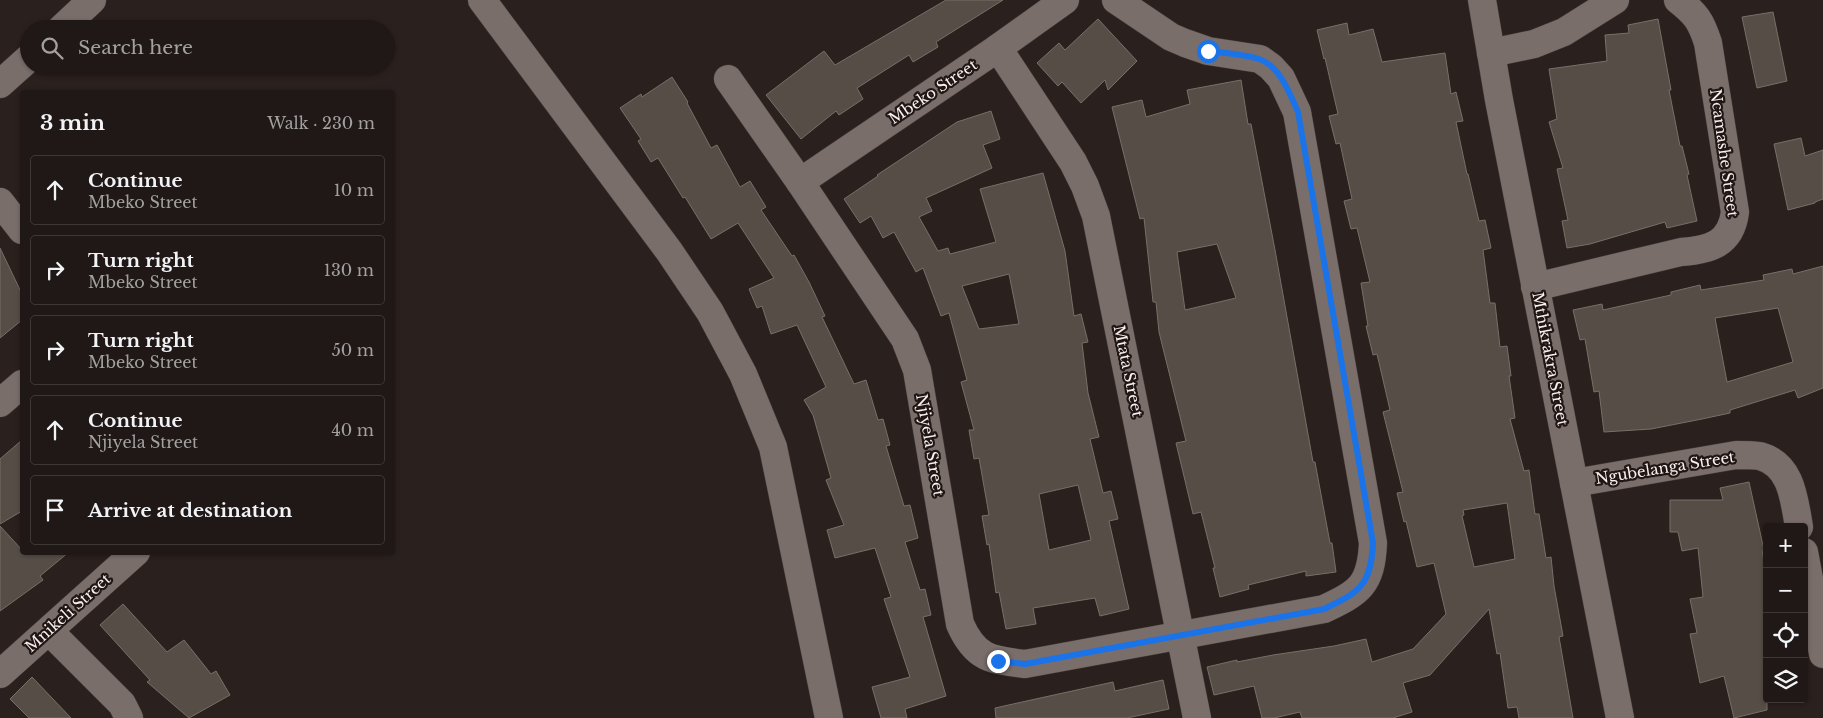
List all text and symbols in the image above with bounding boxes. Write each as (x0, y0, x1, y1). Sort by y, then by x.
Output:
search box (20, 20, 395, 75)
icon: search (38, 34, 66, 62)
text: Search here (78, 36, 193, 59)
route start (1197, 40, 1220, 63)
street label: Mbeko Street (885, 55, 981, 128)
street label: Ncamashe Street (1706, 88, 1743, 218)
text: 3 min (40, 110, 105, 136)
text: Walk · 230 m (267, 113, 375, 133)
text: Continue (88, 169, 183, 192)
icon: ahead (41, 176, 69, 204)
text: 10 m (334, 180, 374, 200)
text: Mbeko Street (88, 192, 198, 212)
text: Turn right (88, 249, 194, 272)
icon: right (41, 256, 69, 284)
text: 130 m (324, 260, 374, 280)
text: Mbeko Street (88, 272, 198, 292)
street label: Mthikrakra Street (1528, 290, 1573, 428)
street label: Mtata Street (1109, 323, 1148, 419)
text: Turn right (88, 329, 194, 352)
icon: right (41, 336, 69, 364)
text: 50 m (332, 340, 374, 360)
text: Mbeko Street (88, 352, 198, 372)
street label: Njiyela Street (912, 392, 949, 498)
text: Continue (88, 409, 183, 432)
icon: ahead (41, 416, 69, 444)
text: 40 m (331, 420, 374, 440)
text: Njiyela Street (88, 432, 198, 452)
street label: Ngubelanga Street (1594, 447, 1736, 488)
icon: arrive (41, 496, 69, 524)
text: Arrive at destination (88, 499, 292, 522)
map controls (1763, 523, 1808, 703)
button: + (1763, 523, 1808, 568)
button: − (1763, 568, 1808, 613)
street label: Mnikeli Street (21, 569, 115, 656)
button: locate (1763, 613, 1808, 658)
route end (987, 650, 1010, 673)
button: layers (1763, 658, 1808, 703)

